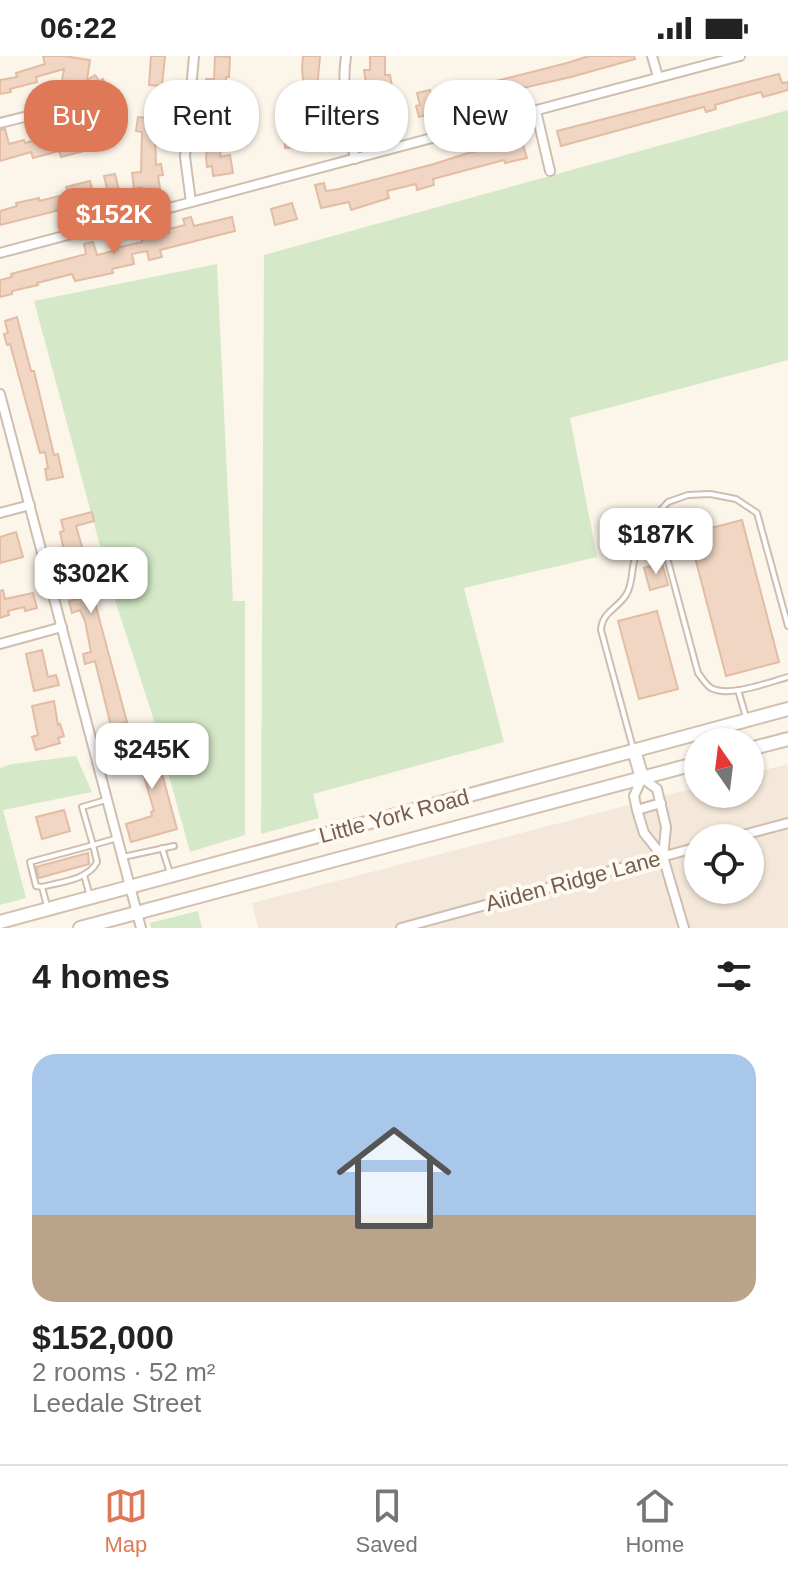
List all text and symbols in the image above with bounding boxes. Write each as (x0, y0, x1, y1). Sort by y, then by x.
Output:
text: 06:22 (40, 11, 117, 44)
chip: Buy (24, 80, 128, 152)
chip: Rent (144, 80, 259, 152)
chip: Filters (275, 80, 408, 152)
chip: New (424, 80, 536, 152)
pin: $152K (58, 188, 170, 256)
text: $152K (76, 199, 152, 229)
pin: $187K (600, 508, 712, 576)
text: $187K (618, 519, 694, 549)
pin: $302K (35, 547, 147, 615)
text: $302K (53, 558, 129, 588)
pin: $245K (96, 723, 208, 791)
north arrow (684, 728, 764, 808)
map controls (684, 728, 764, 904)
text: $245K (114, 734, 190, 764)
street label: Little York Road (316, 784, 472, 848)
button: locate (684, 824, 764, 904)
street label: Aiiden Ridge Lane (483, 846, 663, 916)
icon: filters (712, 954, 756, 998)
text: 4 homes (32, 957, 170, 995)
icon: home (322, 1106, 466, 1250)
text: $152,000 (32, 1318, 174, 1356)
text: 2 rooms · 52 m² (32, 1357, 216, 1387)
text: Leedale Street (32, 1388, 201, 1418)
tab: Map (104, 1484, 148, 1558)
tab: Saved (355, 1484, 418, 1558)
tab: Home (625, 1484, 684, 1558)

